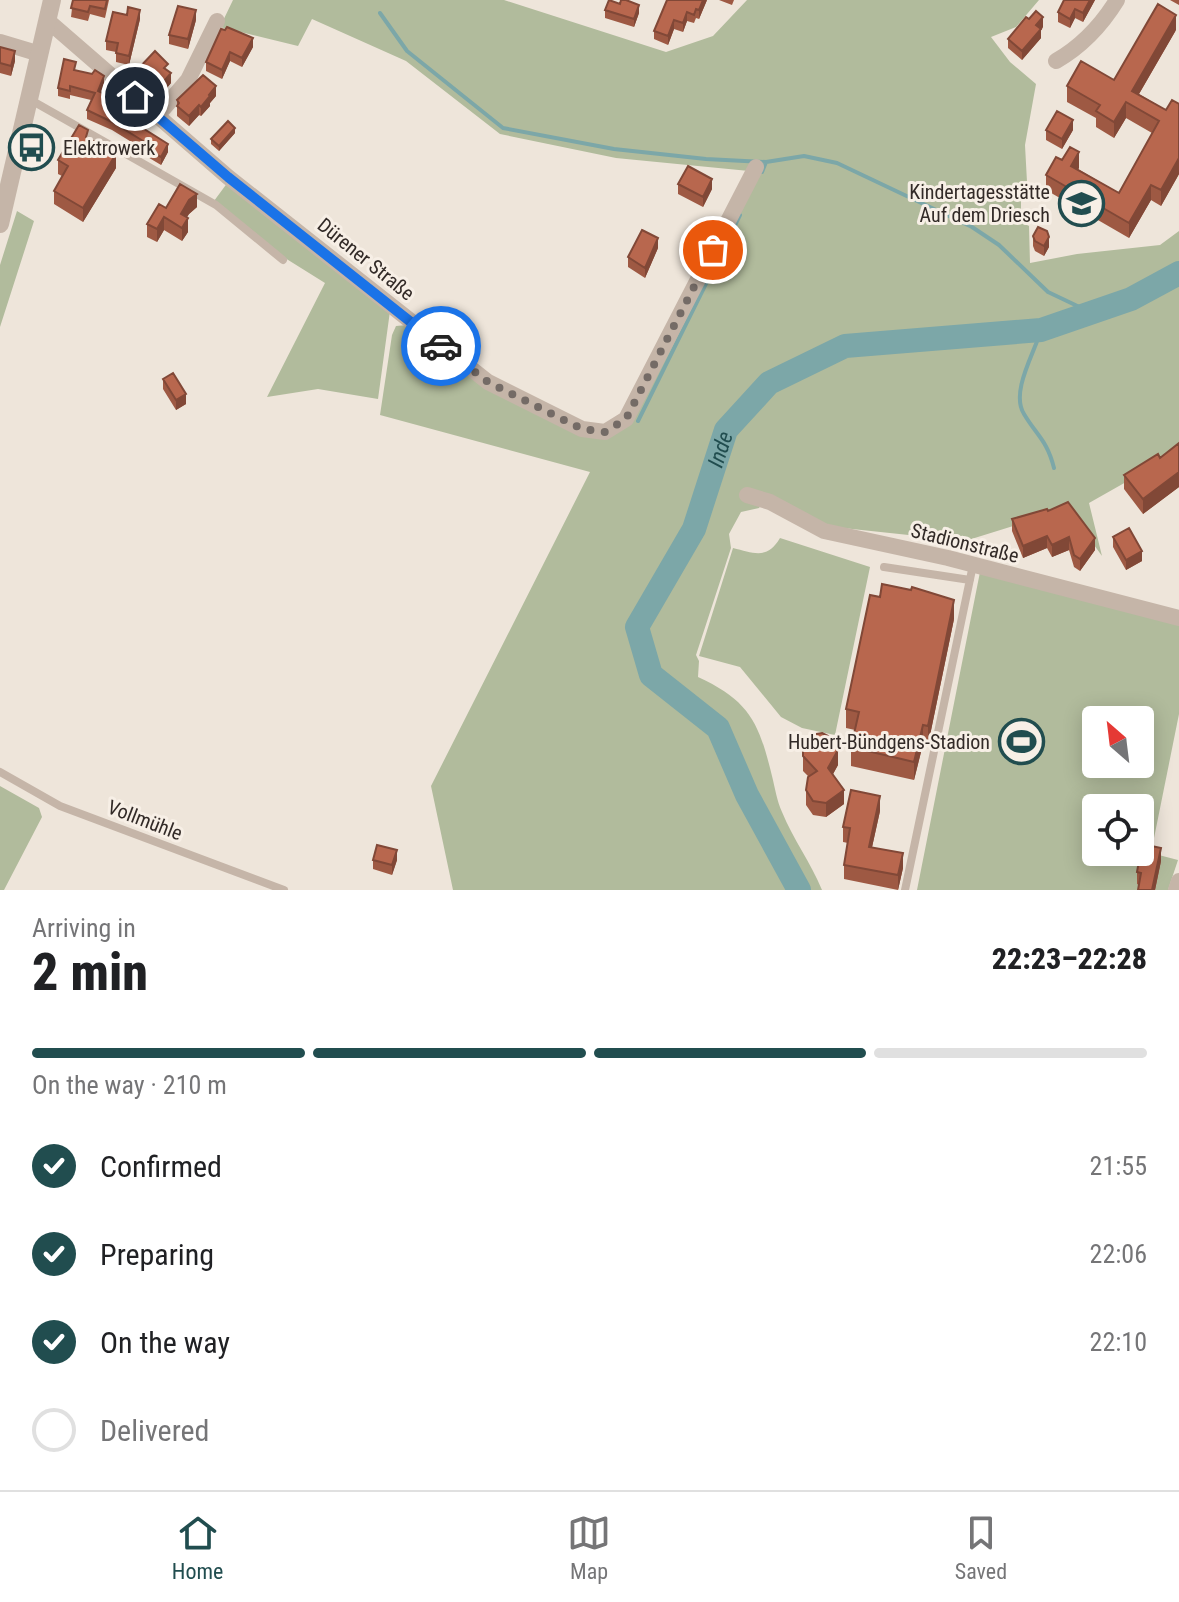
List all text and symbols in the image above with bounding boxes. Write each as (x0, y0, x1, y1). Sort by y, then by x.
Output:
pin (101, 63, 169, 131)
icon: home (113, 75, 157, 119)
bus stop icon: Elektrowerk (8, 124, 56, 172)
place label: Elektrowerk (63, 136, 155, 160)
place label: Kindertagesstätte Auf dem Driesch (909, 180, 1050, 227)
school or university icon: Kindertagesstätte Auf dem Driesch (1057, 180, 1105, 228)
street label: Dürener Straße (313, 213, 419, 305)
pin (679, 216, 747, 284)
icon: bag (691, 228, 735, 272)
courier (401, 306, 481, 386)
icon: car (419, 324, 463, 368)
water label: Inde (702, 428, 737, 470)
street label: Stadionstraße (909, 518, 1021, 568)
north arrow (1082, 706, 1154, 778)
map controls (1082, 706, 1154, 866)
sports icon: Hubert-Bündgens-Stadion (997, 718, 1045, 766)
place label: Hubert-Bündgens-Stadion (788, 730, 990, 754)
button: locate (1082, 794, 1154, 866)
street label: Vollmühle (104, 795, 186, 845)
text: Arriving in (32, 913, 136, 943)
text: 22:23–22:28 (992, 941, 1147, 976)
text: 2 min (32, 942, 148, 1003)
text: On the way · 210 m (32, 1070, 227, 1100)
icon: check (32, 1144, 76, 1188)
text: Confirmed (100, 1149, 222, 1184)
text: 21:55 (1090, 1151, 1147, 1181)
icon: check (32, 1232, 76, 1276)
text: Preparing (100, 1237, 214, 1272)
text: 22:06 (1090, 1239, 1147, 1269)
icon: check (32, 1320, 76, 1364)
text: On the way (100, 1325, 230, 1360)
text: 22:10 (1090, 1327, 1147, 1357)
text: Delivered (100, 1413, 209, 1448)
tab: Home (172, 1511, 223, 1584)
tab: Map (567, 1511, 611, 1584)
tab: Saved (955, 1511, 1007, 1584)

